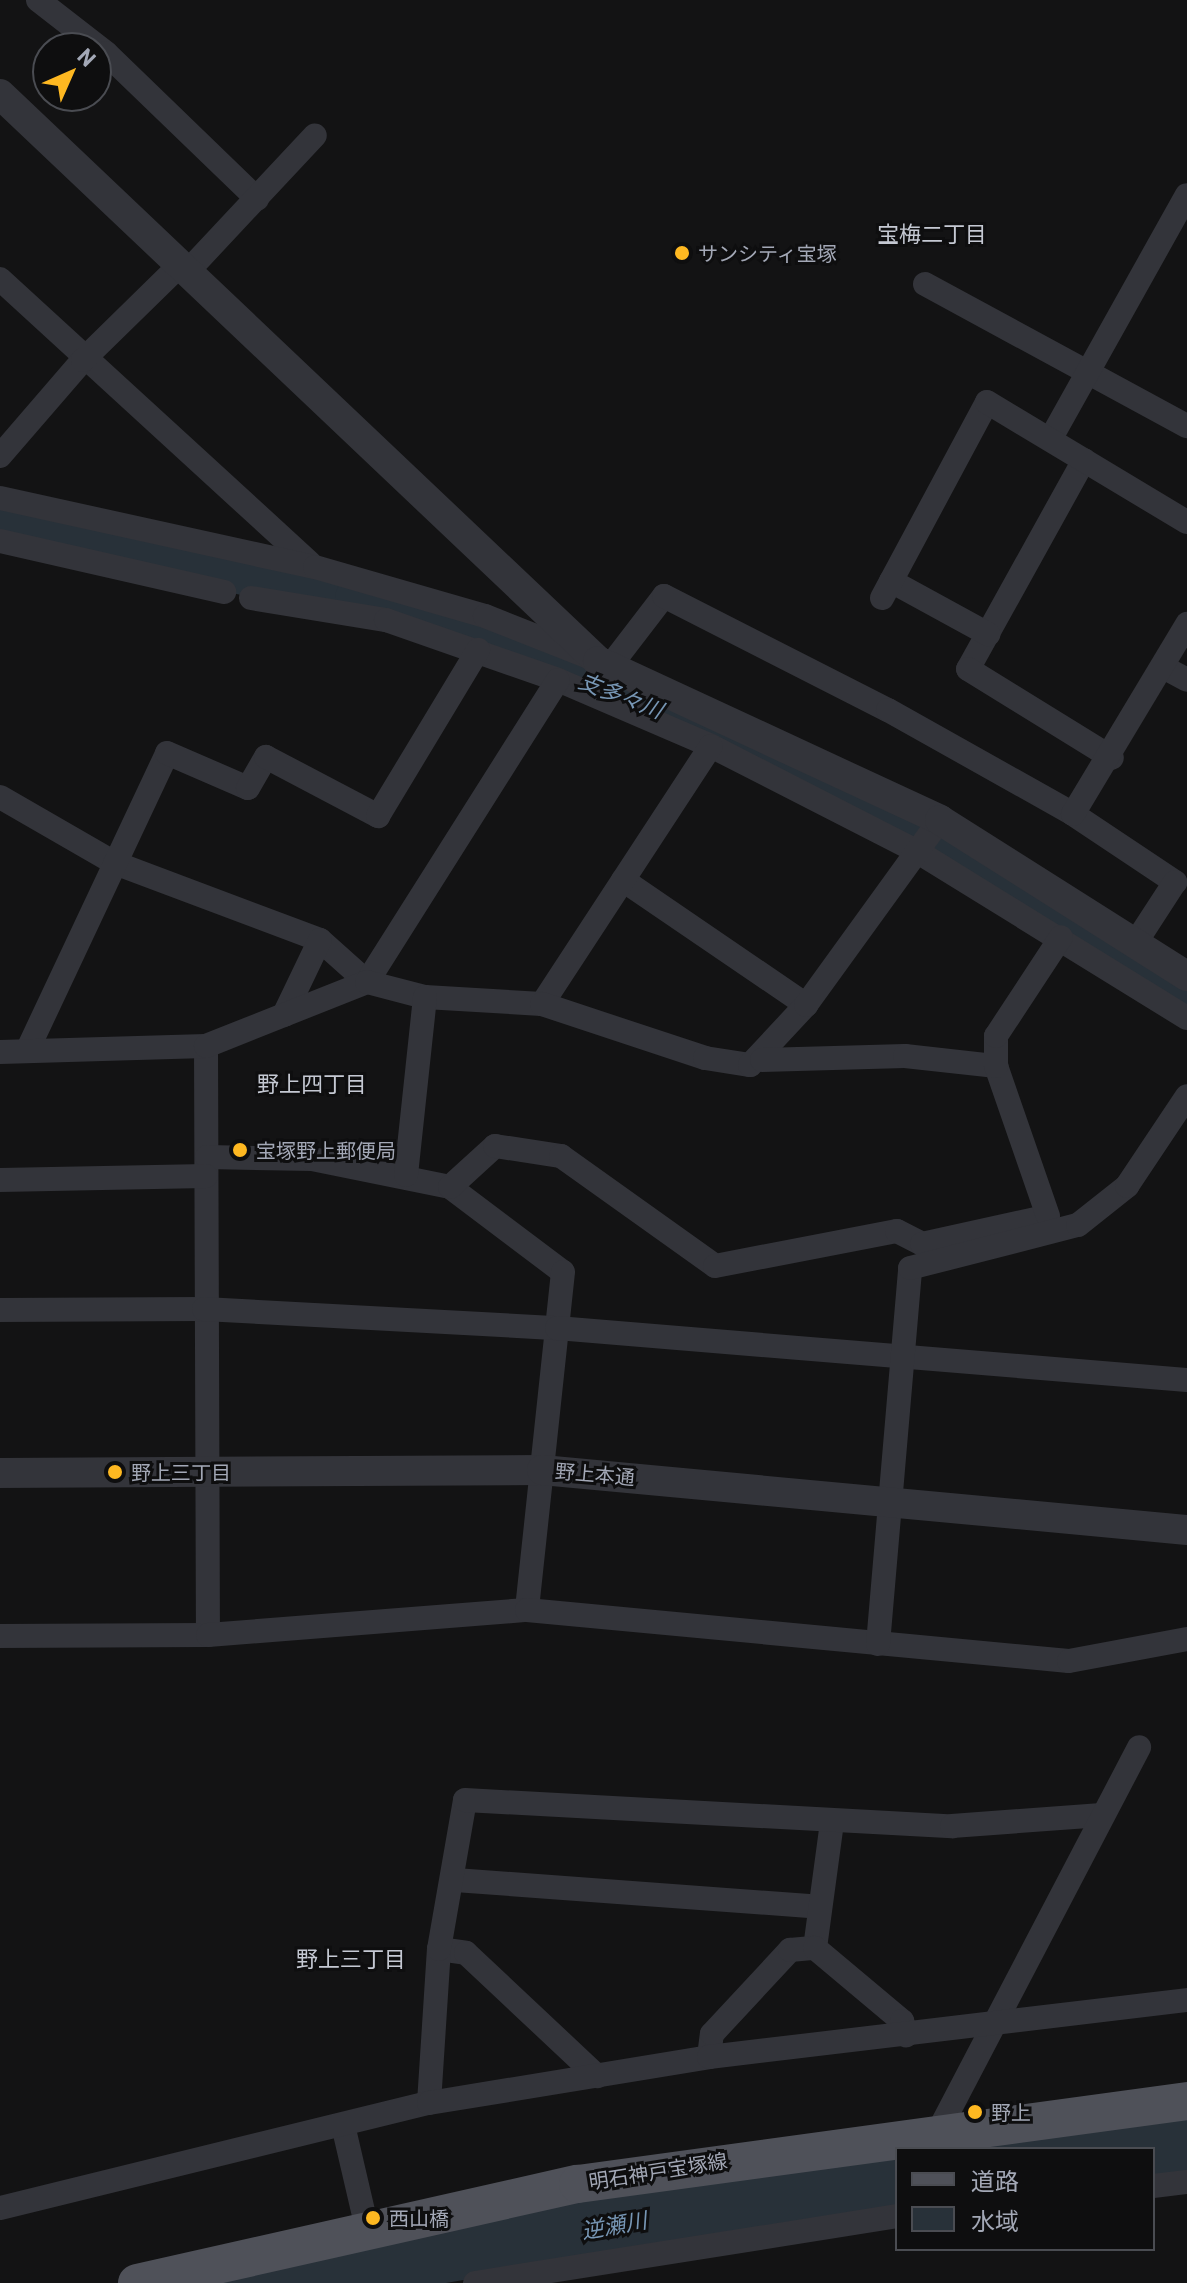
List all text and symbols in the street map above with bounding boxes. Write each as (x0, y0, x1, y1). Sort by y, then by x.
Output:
north arrow (32, 32, 112, 112)
text: N (73, 42, 102, 71)
district label: 宝梅二丁目 (877, 221, 987, 247)
place label: サンシティ宝塚 (698, 241, 838, 265)
marker: サンシティ宝塚 (673, 244, 691, 262)
water label: 支多々川 (575, 667, 667, 723)
district label: 野上四丁目 (257, 1071, 367, 1097)
place label: 宝塚野上郵便局 (256, 1138, 396, 1162)
marker: 宝塚野上郵便局 (231, 1141, 249, 1159)
street label: 野上本通 (554, 1459, 636, 1489)
place label: 野上三丁目 (131, 1460, 231, 1484)
marker: 野上三丁目 (106, 1463, 124, 1481)
district label: 野上三丁目 (296, 1946, 406, 1972)
place label: 野上 (991, 2100, 1031, 2124)
marker: 野上 (966, 2103, 984, 2121)
legend (895, 2147, 1155, 2251)
street label: 明石神戸宝塚線 (587, 2148, 729, 2194)
text: 道路 (971, 2166, 1019, 2195)
place label: 西山橋 (389, 2206, 449, 2230)
water label: 逆瀬川 (579, 2206, 649, 2244)
text: 水域 (971, 2206, 1019, 2235)
marker: 西山橋 (364, 2209, 382, 2227)

